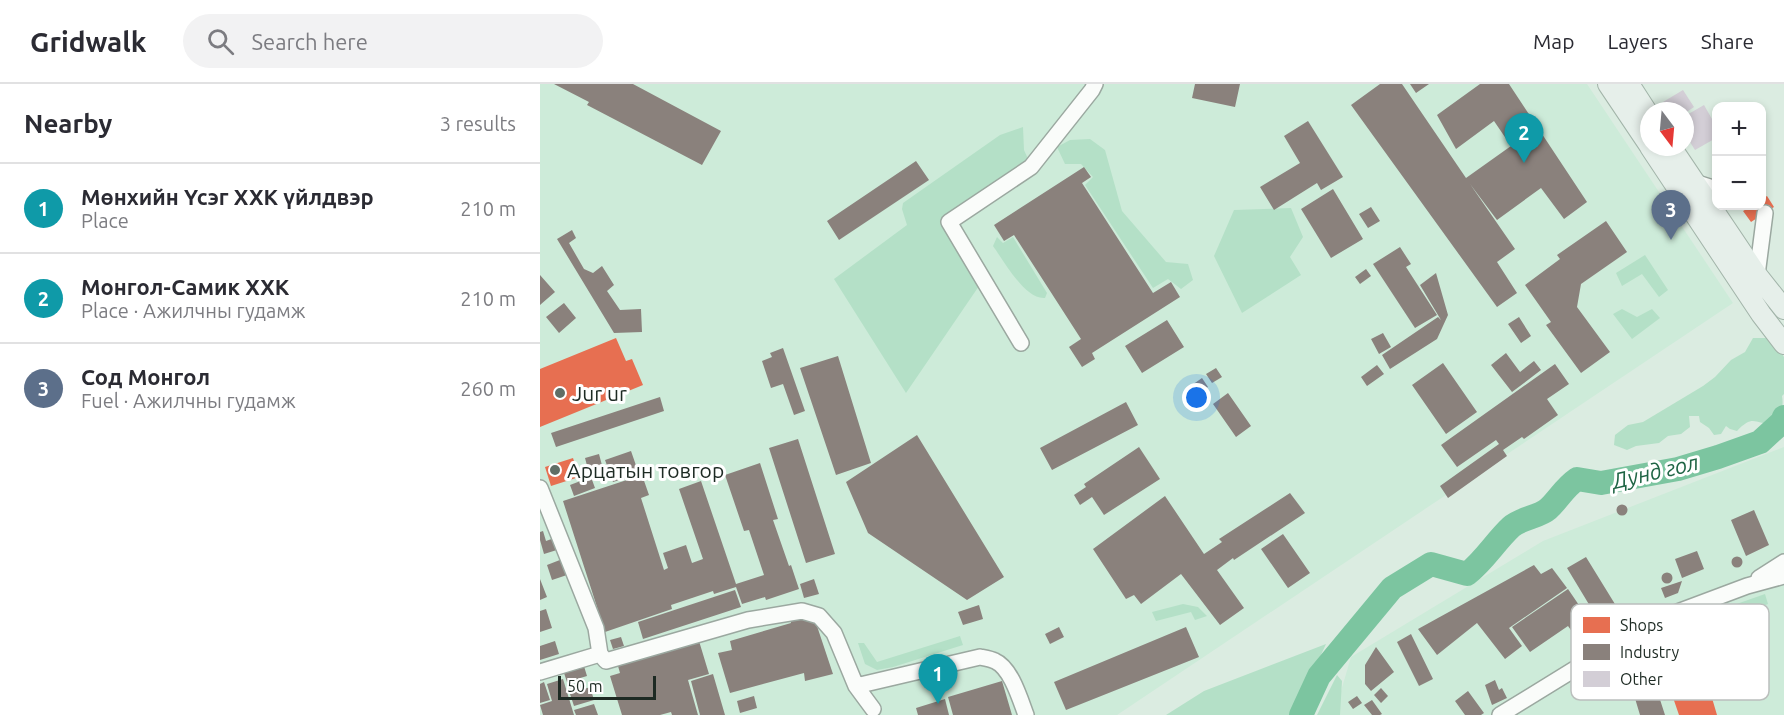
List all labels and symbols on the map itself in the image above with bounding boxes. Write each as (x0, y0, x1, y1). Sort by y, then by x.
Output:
north arrow (1640, 102, 1694, 156)
pin: 2 (1504, 113, 1544, 163)
pin: 3 (1652, 190, 1690, 240)
place label: Jur ur (572, 381, 627, 405)
your location (1182, 383, 1211, 412)
marker: Jur ur (553, 386, 567, 400)
water label: Дунд гол (1607, 449, 1701, 494)
place label: Арцатын товгор (567, 458, 724, 482)
marker: Арцатын товгор (548, 463, 562, 477)
legend (1571, 604, 1769, 700)
text: Shops (1620, 616, 1663, 634)
text: Industry (1620, 643, 1679, 661)
pin: 1 (918, 654, 958, 704)
text: Other (1620, 670, 1663, 688)
scale bar (558, 673, 656, 700)

